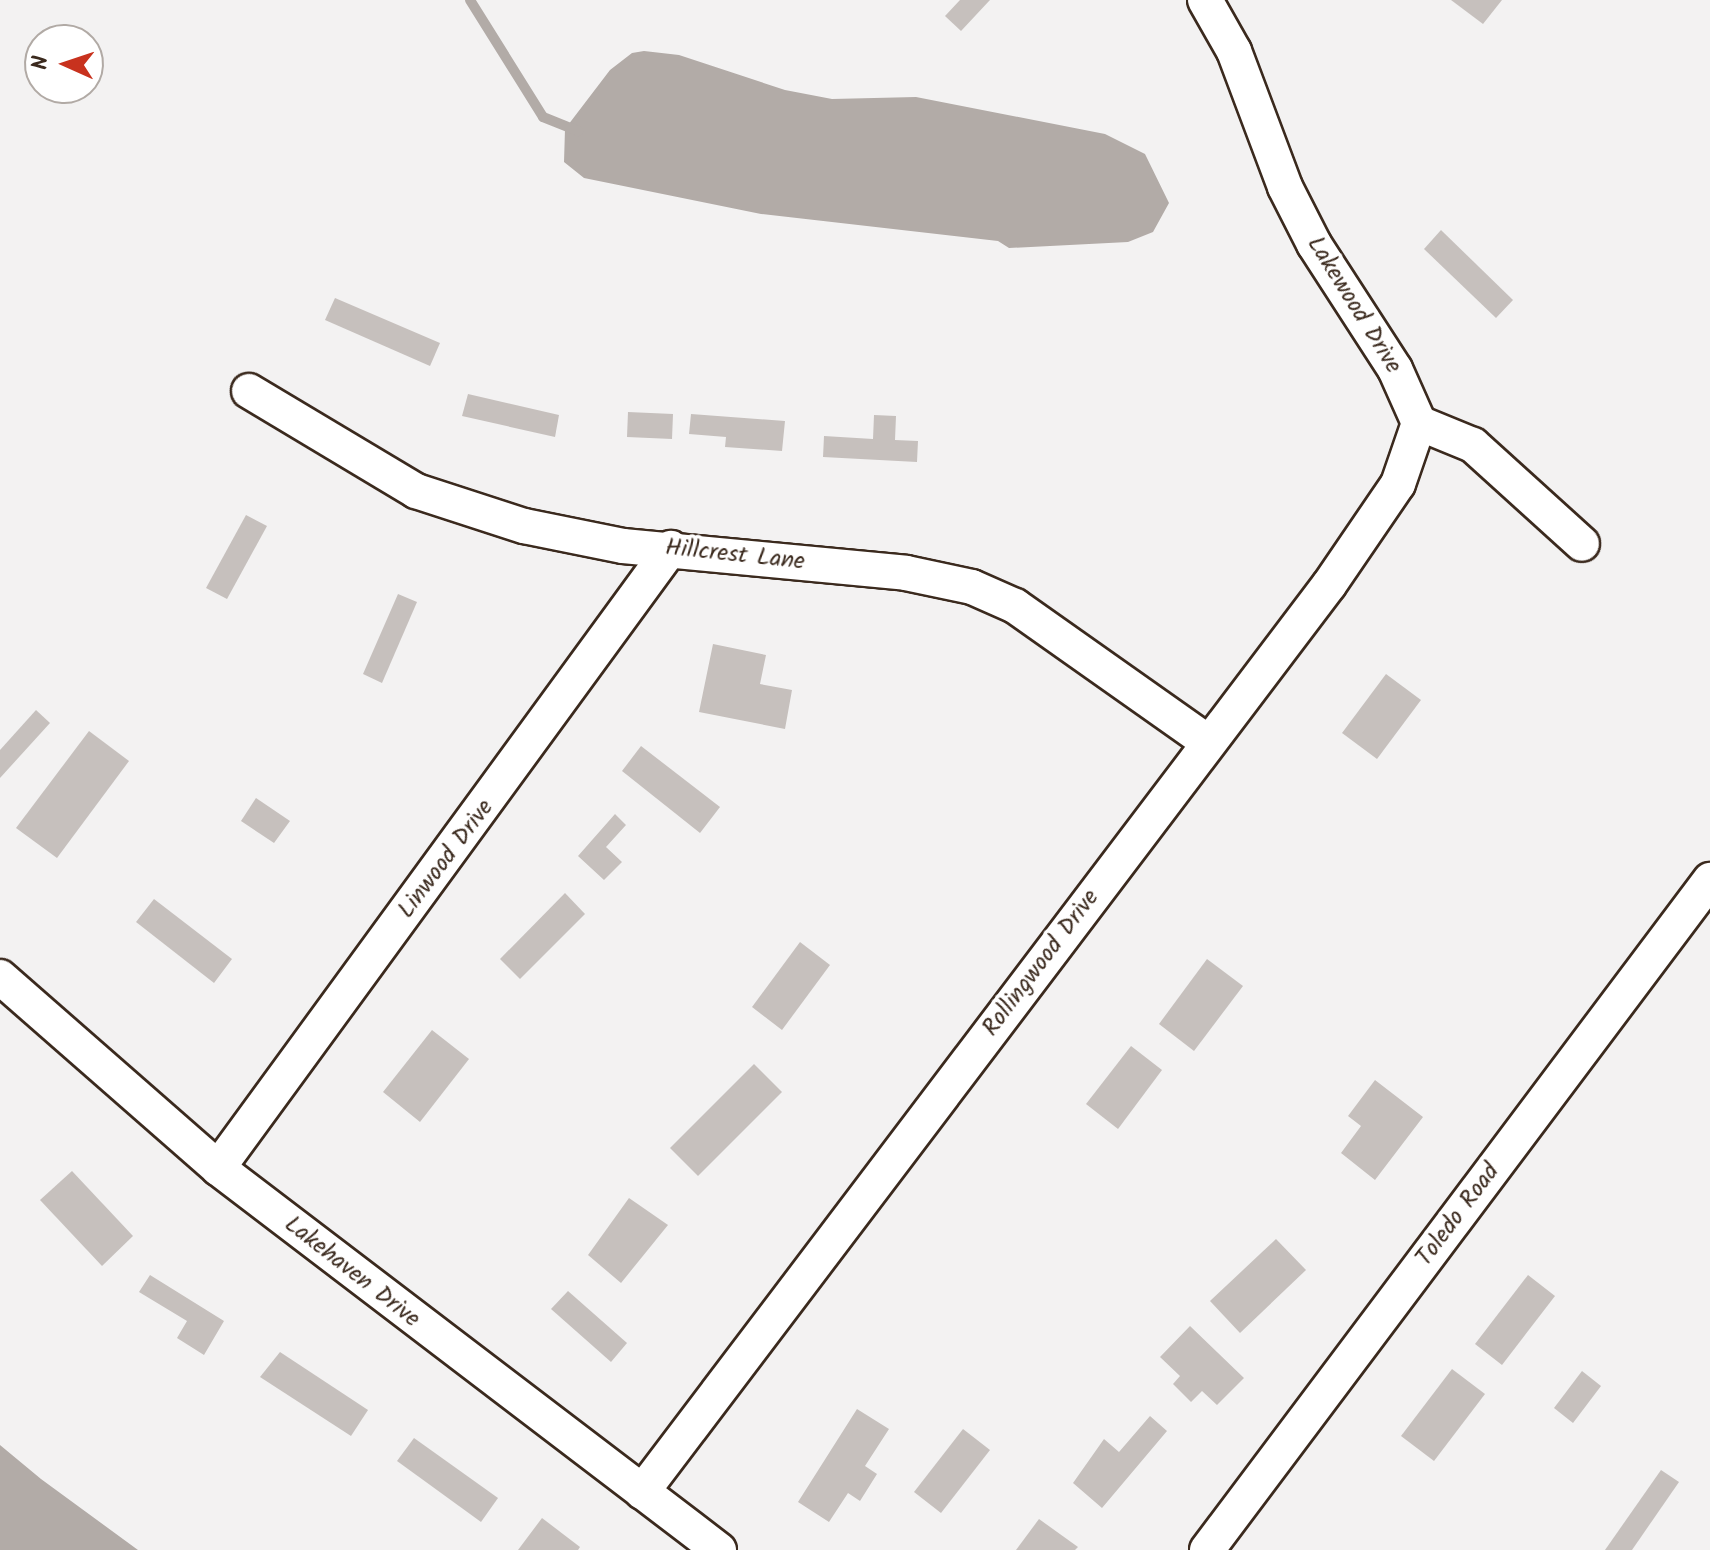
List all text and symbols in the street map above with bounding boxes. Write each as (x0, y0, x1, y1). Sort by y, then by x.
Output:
north arrow (24, 24, 104, 104)
text: N (24, 55, 59, 71)
street label: Lakewood Drive (1300, 231, 1408, 379)
street label: Hillcrest Lane (664, 533, 806, 577)
street label: Linwood Drive (392, 794, 500, 924)
street label: Rollingwood Drive (977, 884, 1105, 1042)
street label: Toledo Road (1410, 1158, 1506, 1272)
street label: Lakehaven Drive (279, 1210, 425, 1334)

